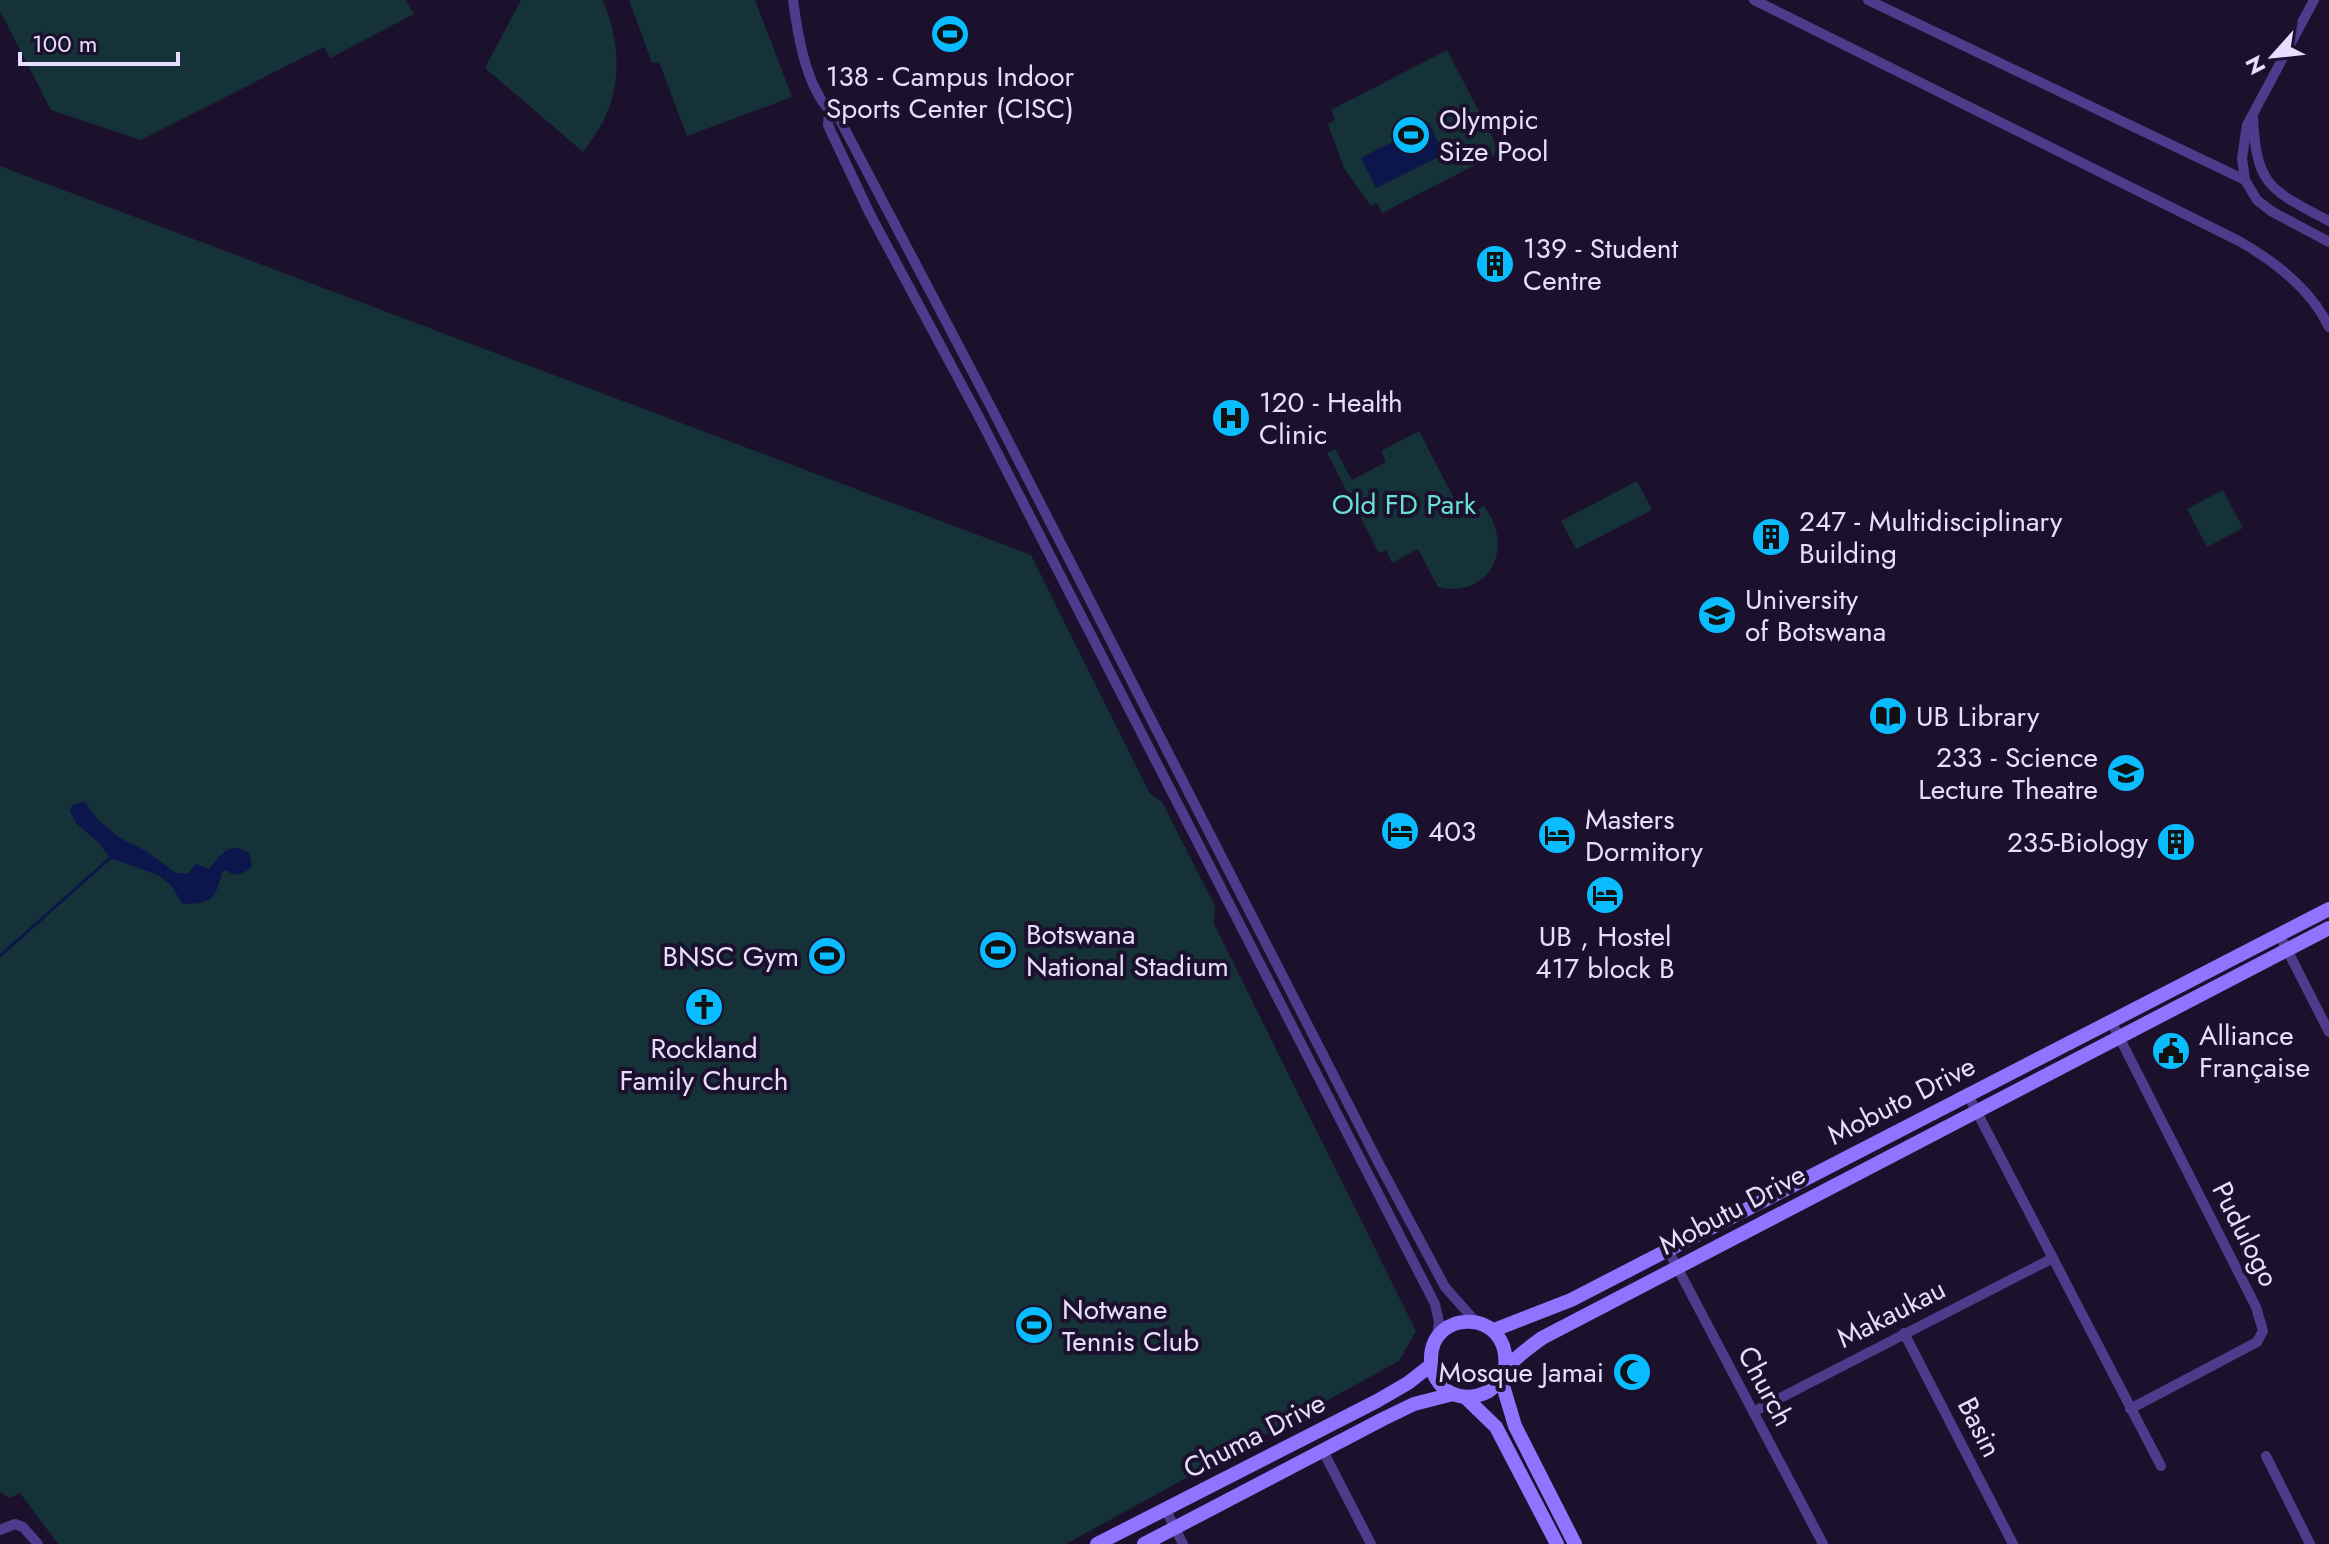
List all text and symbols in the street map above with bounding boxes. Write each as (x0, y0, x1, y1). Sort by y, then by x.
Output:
sports icon: 138 - Campus Indoor Sports Center (CISC) (929, 13, 971, 55)
scale bar (20, 16, 178, 66)
north arrow (2233, 16, 2313, 96)
text: 100 m (32, 26, 98, 61)
text: N (2237, 50, 2273, 80)
place label: 138 - Campus Indoor Sports Center (CISC) (826, 56, 1075, 129)
place label: Olympic Size Pool (1439, 99, 1548, 172)
sports icon: Olympic Size Pool (1390, 114, 1432, 156)
place label: 139 - Student Centre (1523, 228, 1679, 301)
building icon: 139 - Student Centre (1474, 243, 1516, 285)
place label: 120 - Health Clinic (1259, 382, 1403, 455)
hospital icon: 120 - Health Clinic (1210, 397, 1252, 439)
park label: Old FD Park (1332, 484, 1477, 525)
place label: 247 - Multidisciplinary Building (1799, 501, 2063, 574)
building icon: 247 - Multidisciplinary Building (1750, 516, 1792, 558)
place label: University of Botswana (1745, 579, 1886, 652)
school or university icon: University of Botswana (1696, 594, 1738, 636)
library icon: UB Library (1867, 695, 1909, 737)
place label: UB Library (1916, 696, 2040, 737)
place label: 233 - Science Lecture Theatre (1918, 737, 2098, 810)
school or university icon: 233 - Science Lecture Theatre (2105, 752, 2147, 794)
place label: Masters Dormitory (1585, 799, 1704, 872)
hotel icon: 403 (1379, 810, 1421, 852)
place label: 403 (1428, 811, 1476, 852)
hotel icon: Masters Dormitory (1536, 814, 1578, 856)
building icon: 235-Biology (2155, 821, 2197, 863)
place label: 235-Biology (2007, 822, 2149, 863)
hotel icon: UB , Hostel 417 block B (1584, 874, 1626, 916)
place label: Botswana National Stadium (1026, 914, 1229, 987)
place label: UB , Hostel 417 block B (1535, 916, 1675, 989)
sports icon: Botswana National Stadium (977, 929, 1019, 971)
sports icon: BNSC Gym (806, 935, 848, 977)
place label: BNSC Gym (662, 936, 799, 977)
church icon: Rockland Family Church (683, 986, 725, 1028)
place label: Alliance Française (2199, 1015, 2310, 1088)
place label: Rockland Family Church (620, 1028, 788, 1101)
public building icon: Alliance Française (2150, 1030, 2192, 1072)
street label: Mobuto Drive (1820, 1046, 1982, 1155)
street label: Mobutu Drive (1652, 1154, 1813, 1265)
street label: Pudulogo (2202, 1175, 2289, 1294)
street label: Makaukau (1830, 1269, 1953, 1358)
place label: Notwane Tennis Club (1062, 1289, 1199, 1362)
sports icon: Notwane Tennis Club (1013, 1304, 1055, 1346)
street label: Church (1727, 1339, 1804, 1434)
mosque icon: Mosque Jamai (1611, 1351, 1653, 1393)
place label: Mosque Jamai (1438, 1352, 1604, 1393)
street label: Chuma Drive (1176, 1382, 1332, 1489)
street label: Basin (1947, 1390, 2012, 1464)

